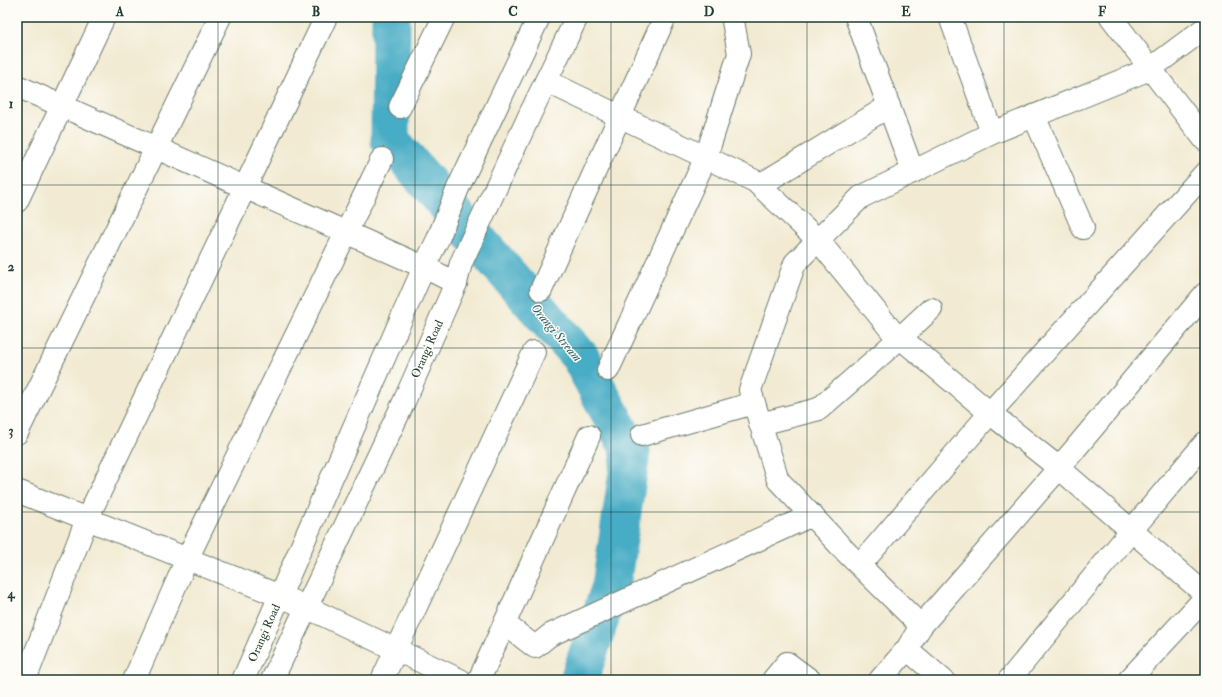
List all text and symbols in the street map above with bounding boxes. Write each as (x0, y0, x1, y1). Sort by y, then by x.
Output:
text: A (115, 4, 125, 20)
text: B (312, 4, 320, 20)
text: C (508, 4, 518, 20)
text: D (704, 4, 715, 20)
text: E (901, 4, 911, 20)
text: F (1098, 4, 1107, 20)
text: 1 (9, 96, 14, 112)
text: 2 (8, 259, 15, 275)
water label: Orangi Stream (527, 300, 585, 365)
street label: Orangi Road (408, 318, 447, 381)
text: 3 (9, 423, 14, 439)
text: 4 (6, 586, 15, 602)
street label: Orangi Road (245, 602, 284, 665)

